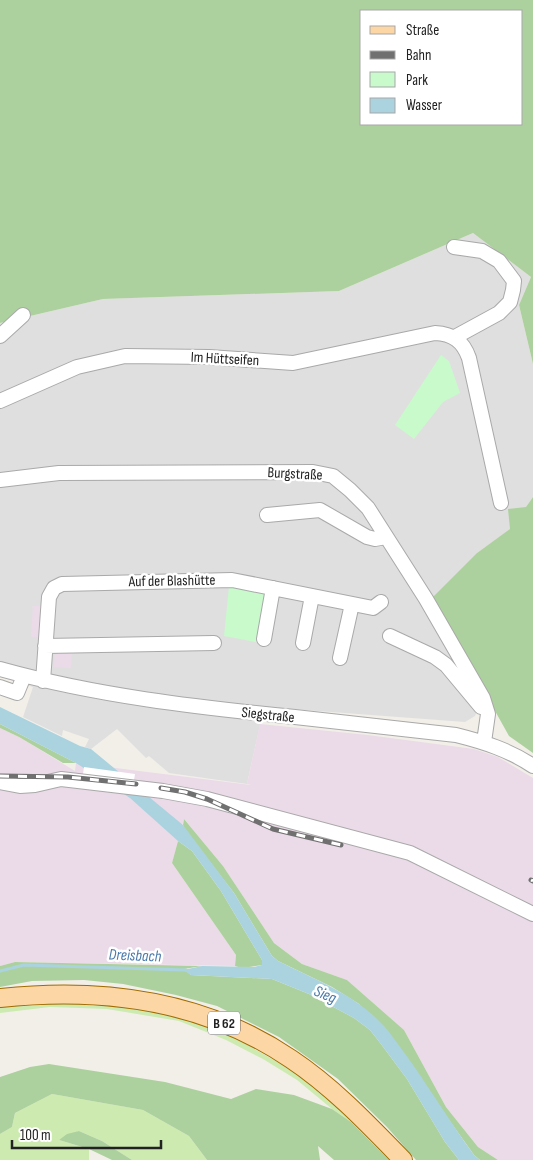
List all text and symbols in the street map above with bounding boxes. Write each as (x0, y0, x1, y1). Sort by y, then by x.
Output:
legend (360, 10, 523, 125)
text: Straße (406, 21, 439, 40)
text: Bahn (406, 46, 431, 65)
text: Park (406, 71, 428, 90)
text: Wasser (406, 96, 443, 115)
street label: Im Hüttseifen (190, 348, 260, 370)
street label: Burgstraße (267, 463, 323, 485)
street label: Auf der Blashütte (127, 571, 216, 591)
street label: Siegstraße (240, 703, 296, 727)
water label: Dreisbach (108, 946, 162, 966)
water label: Sieg (311, 982, 339, 1008)
road number: B 62 (208, 1011, 240, 1034)
scale bar (12, 1118, 161, 1150)
text: 100 m (20, 1126, 51, 1145)

